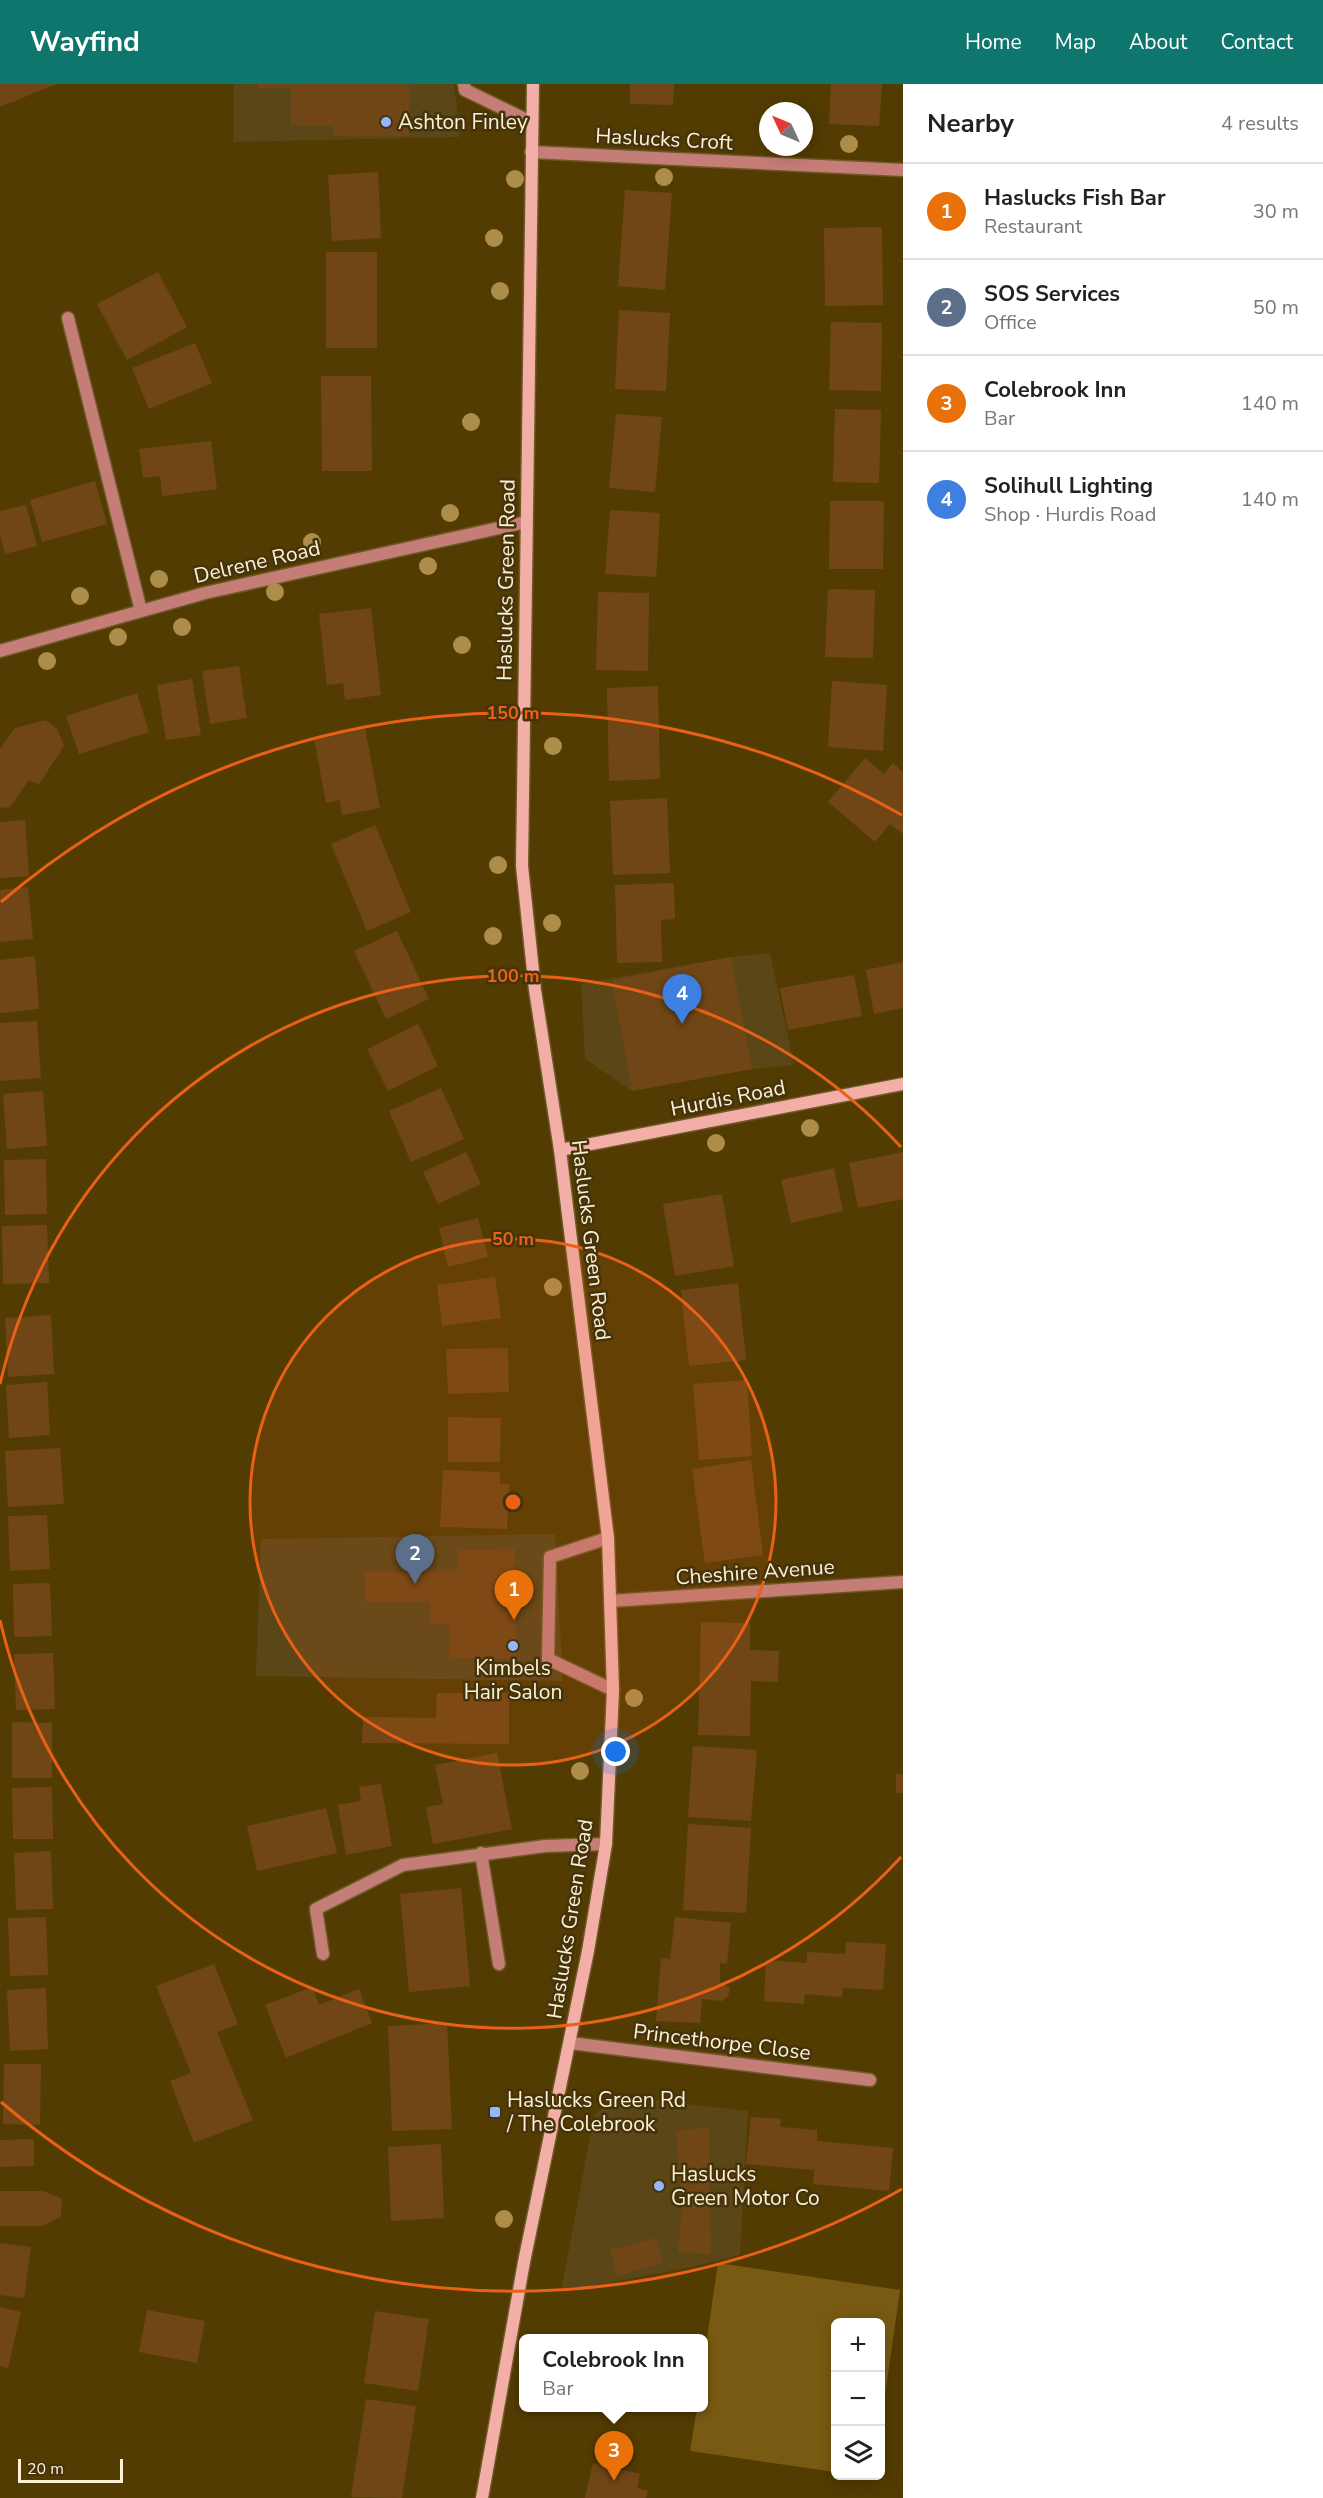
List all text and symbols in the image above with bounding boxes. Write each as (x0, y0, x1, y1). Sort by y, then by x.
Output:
text: Wayfind (30, 23, 140, 61)
text: Home (965, 28, 1022, 56)
text: Map (1055, 28, 1096, 56)
text: About (1129, 28, 1187, 56)
text: Contact (1220, 28, 1293, 56)
north arrow (759, 102, 813, 156)
text: Nearby (927, 106, 1014, 141)
place label: Ashton Finley (398, 108, 528, 136)
text: 4 results (1221, 110, 1299, 137)
marker: Ashton Finley (379, 115, 393, 129)
street label: Haslucks Croft (595, 121, 734, 157)
text: Haslucks Fish Bar (984, 183, 1166, 213)
text: 1 (941, 198, 953, 225)
text: 30 m (1253, 198, 1299, 225)
text: Restaurant (984, 213, 1082, 240)
text: SOS Services (984, 279, 1120, 309)
text: 2 (941, 294, 953, 321)
text: 50 m (1253, 294, 1299, 321)
text: Office (984, 309, 1037, 336)
text: Colebrook Inn (984, 375, 1126, 405)
text: 3 (941, 390, 953, 417)
text: 140 m (1241, 390, 1299, 417)
text: Bar (984, 405, 1015, 432)
text: Solihull Lighting (984, 471, 1153, 501)
street label: Haslucks Green Road (490, 479, 522, 681)
text: 4 (941, 486, 953, 513)
text: 140 m (1241, 486, 1299, 513)
text: Shop · Hurdis Road (984, 501, 1156, 528)
street label: Delrene Road (191, 534, 323, 590)
text: 150 m (486, 701, 540, 725)
text: 100 m (486, 964, 540, 988)
pin: 4 (662, 974, 702, 1024)
street label: Hurdis Road (668, 1073, 788, 1123)
street label: Haslucks Green Road (565, 1138, 617, 1342)
text: 50 m (492, 1227, 534, 1251)
centre of rings (503, 1492, 523, 1512)
pin: 2 (396, 1534, 434, 1584)
street label: Cheshire Avenue (674, 1552, 836, 1592)
pin: 1 (494, 1570, 534, 1620)
marker: Kimbels Hair Salon (506, 1639, 520, 1653)
place label: Kimbels Hair Salon (464, 1654, 562, 1706)
your location (601, 1737, 630, 1766)
street label: Haslucks Green Road (540, 1817, 600, 2021)
street label: Princethorpe Close (632, 2017, 812, 2067)
place label: Haslucks Green Rd / The Colebrook (506, 2086, 686, 2138)
marker: Haslucks Green Rd / The Colebrook (488, 2105, 502, 2119)
place label: Haslucks Green Motor Co (671, 2160, 820, 2212)
marker: Haslucks Green Motor Co (652, 2179, 666, 2193)
map controls (831, 2318, 885, 2480)
button: + (831, 2318, 885, 2372)
popup (519, 2334, 708, 2412)
text: Colebrook Inn (542, 2345, 685, 2375)
button: − (831, 2372, 885, 2426)
text: Bar (542, 2375, 574, 2402)
button: layers (831, 2426, 885, 2480)
pin: 3 (594, 2432, 634, 2481)
scale bar (18, 2456, 123, 2484)
text: 20 m (27, 2458, 64, 2480)

